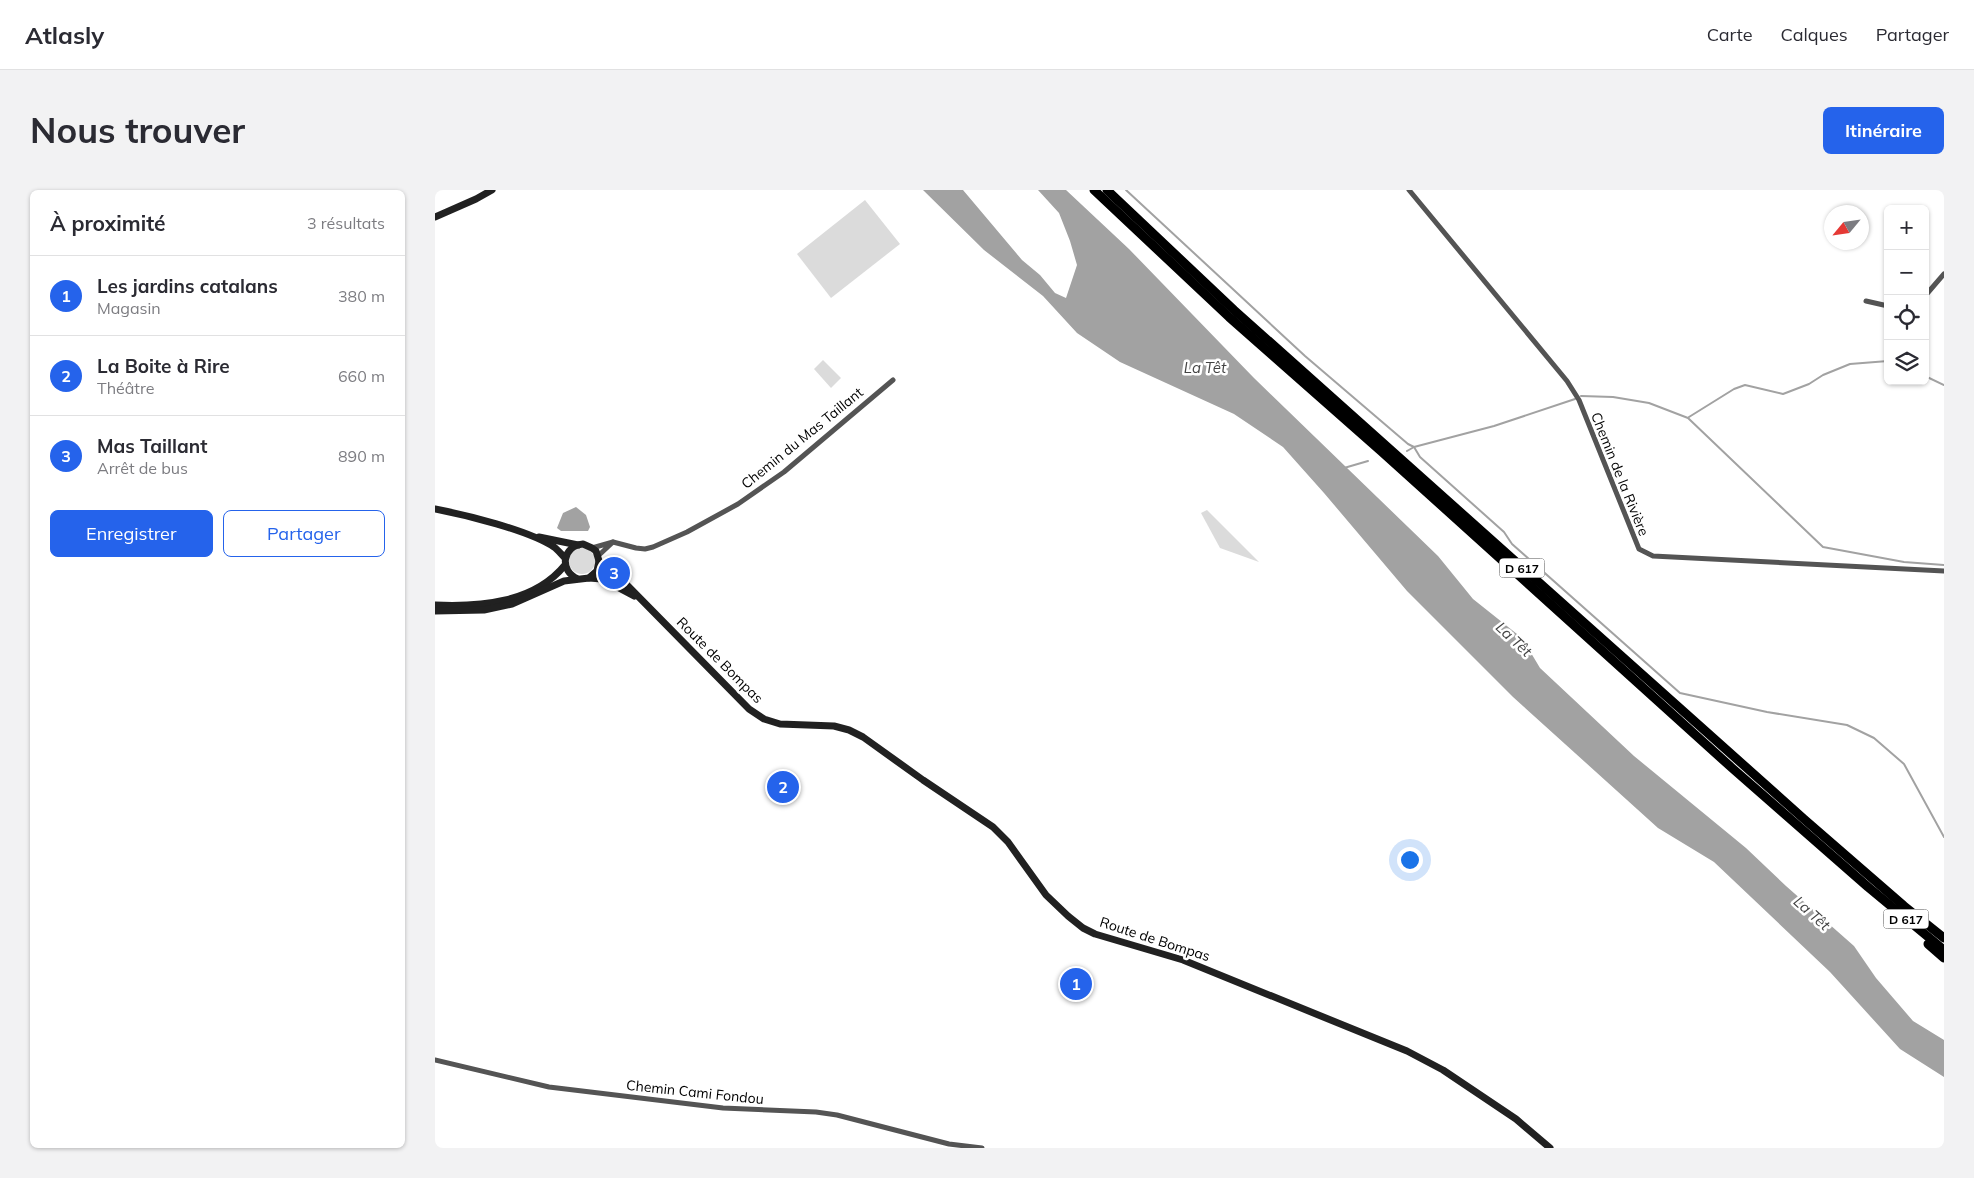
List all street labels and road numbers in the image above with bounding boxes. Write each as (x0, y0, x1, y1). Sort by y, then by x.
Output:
street label: Chemin du Mas Taillant (738, 383, 867, 493)
street label: Chemin de la Rivière (1587, 409, 1653, 539)
road number: D 617 (1499, 558, 1545, 578)
street label: Route de Bompas (673, 613, 767, 707)
road number: D 617 (1883, 910, 1929, 929)
street label: Route de Bompas (1098, 913, 1212, 965)
street label: Chemin Cami Fondou (625, 1076, 765, 1108)

